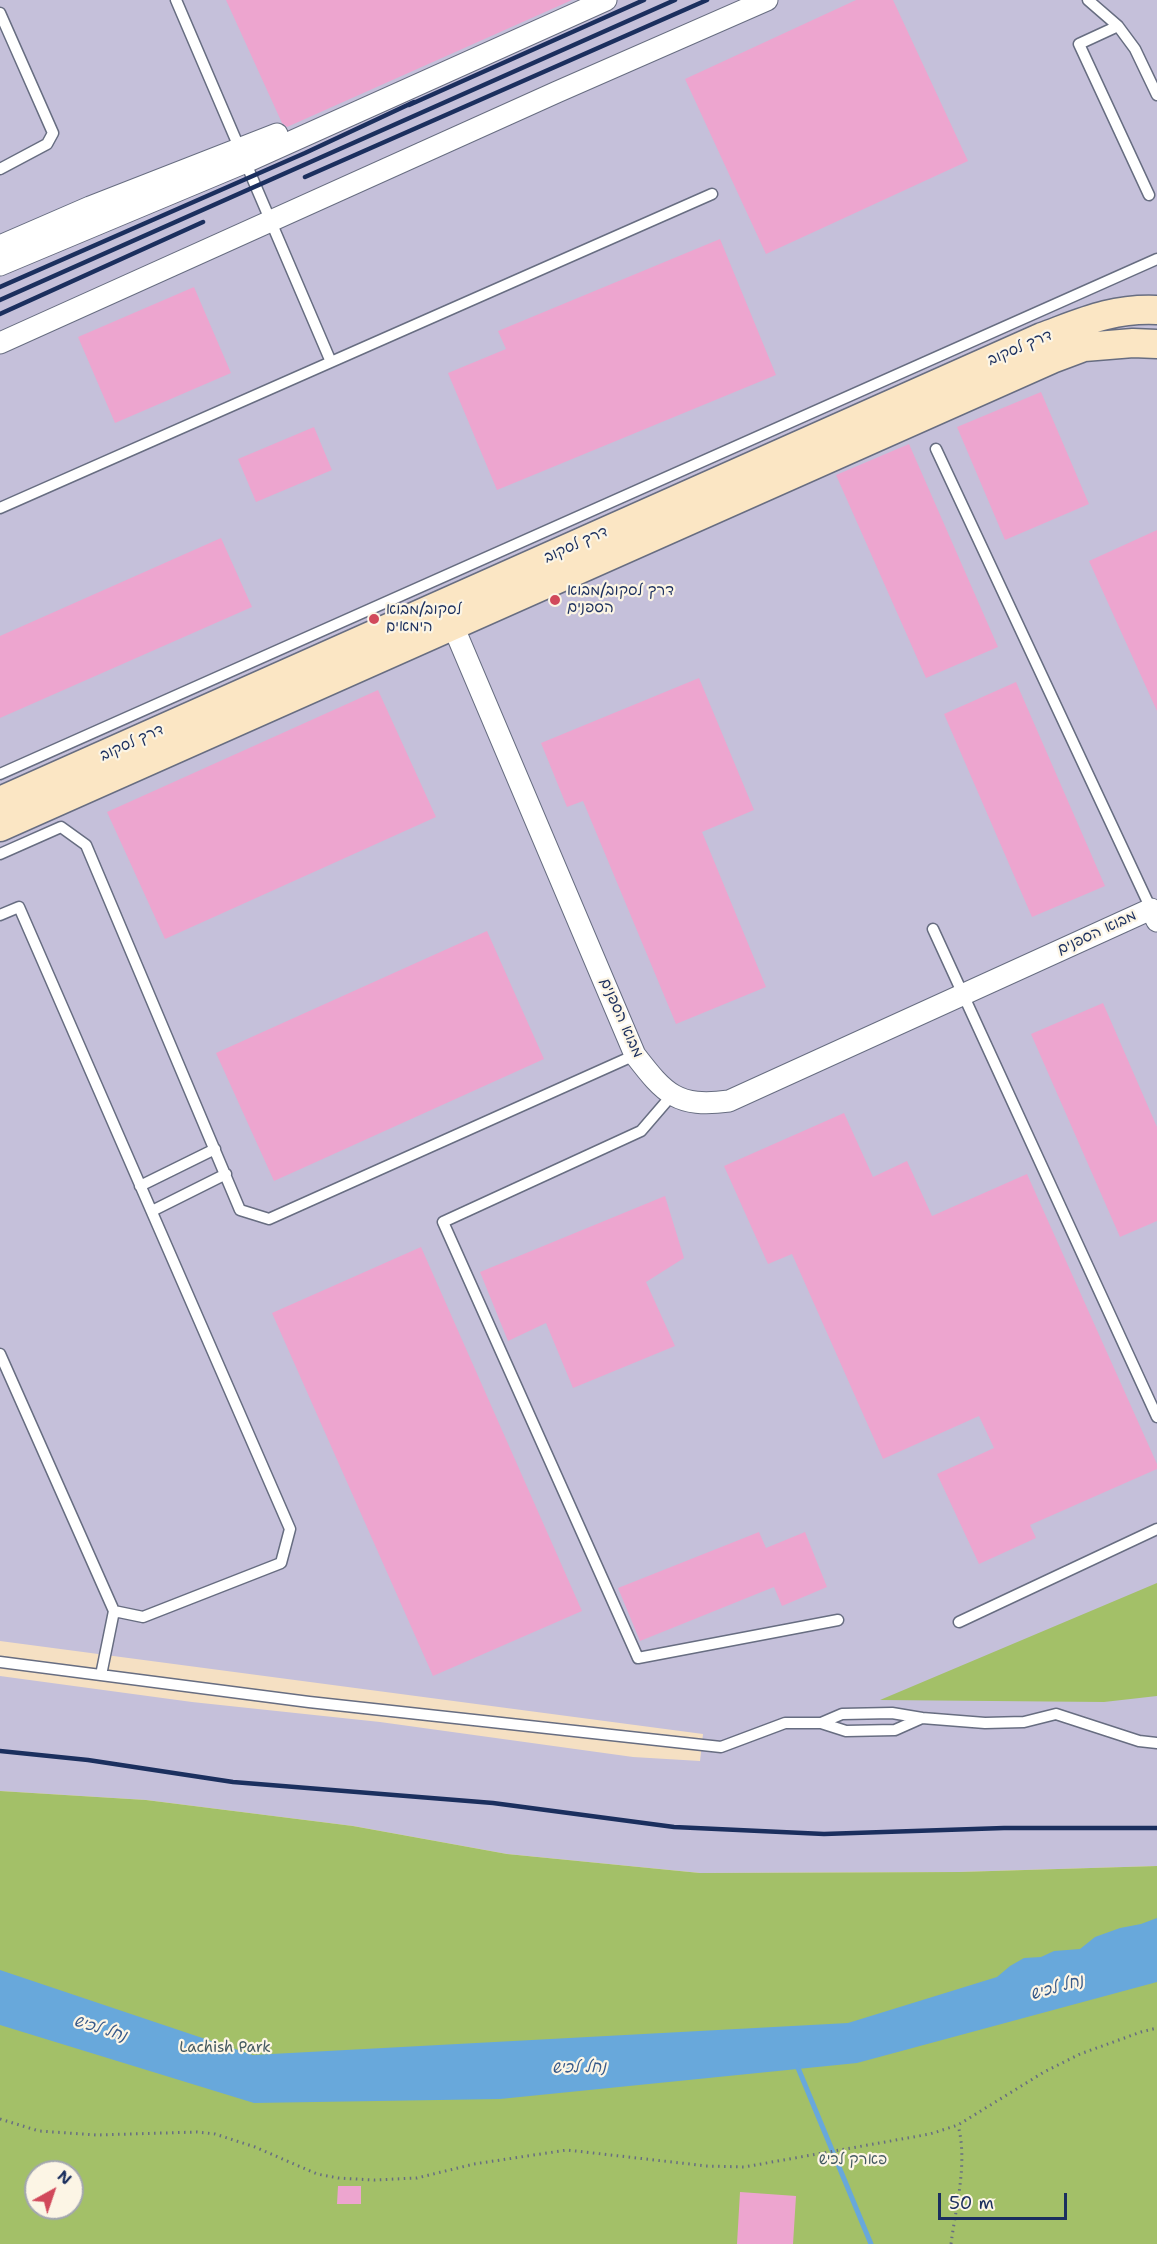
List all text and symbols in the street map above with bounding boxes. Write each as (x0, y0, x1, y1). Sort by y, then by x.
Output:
street label: דרך לסקוב (985, 326, 1055, 370)
street label: דרך לסקוב (541, 523, 611, 567)
place label: דרך לסקוב/מבוא הספנים (567, 582, 674, 617)
marker: דרך לסקוב/מבוא הספנים (548, 593, 562, 607)
place label: לסקוב/מבוא הימאים (386, 601, 462, 636)
marker: לסקוב/מבוא הימאים (367, 612, 381, 626)
street label: דרך לסקוב (97, 721, 167, 765)
street label: מבוא הספנים (1055, 907, 1139, 959)
street label: מבוא הספנים (595, 975, 647, 1061)
water label: נחל לכיש (1028, 1971, 1086, 2005)
water label: נחל לכיש (71, 2012, 129, 2046)
park label: Lachish Park (179, 2039, 271, 2057)
water label: נחל לכיש (552, 2058, 606, 2078)
park label: פארק לכיש (819, 2151, 887, 2169)
north arrow (24, 2160, 84, 2220)
text: N (53, 2165, 76, 2189)
scale bar (941, 2181, 1070, 2219)
text: 50 m (949, 2191, 994, 2215)

